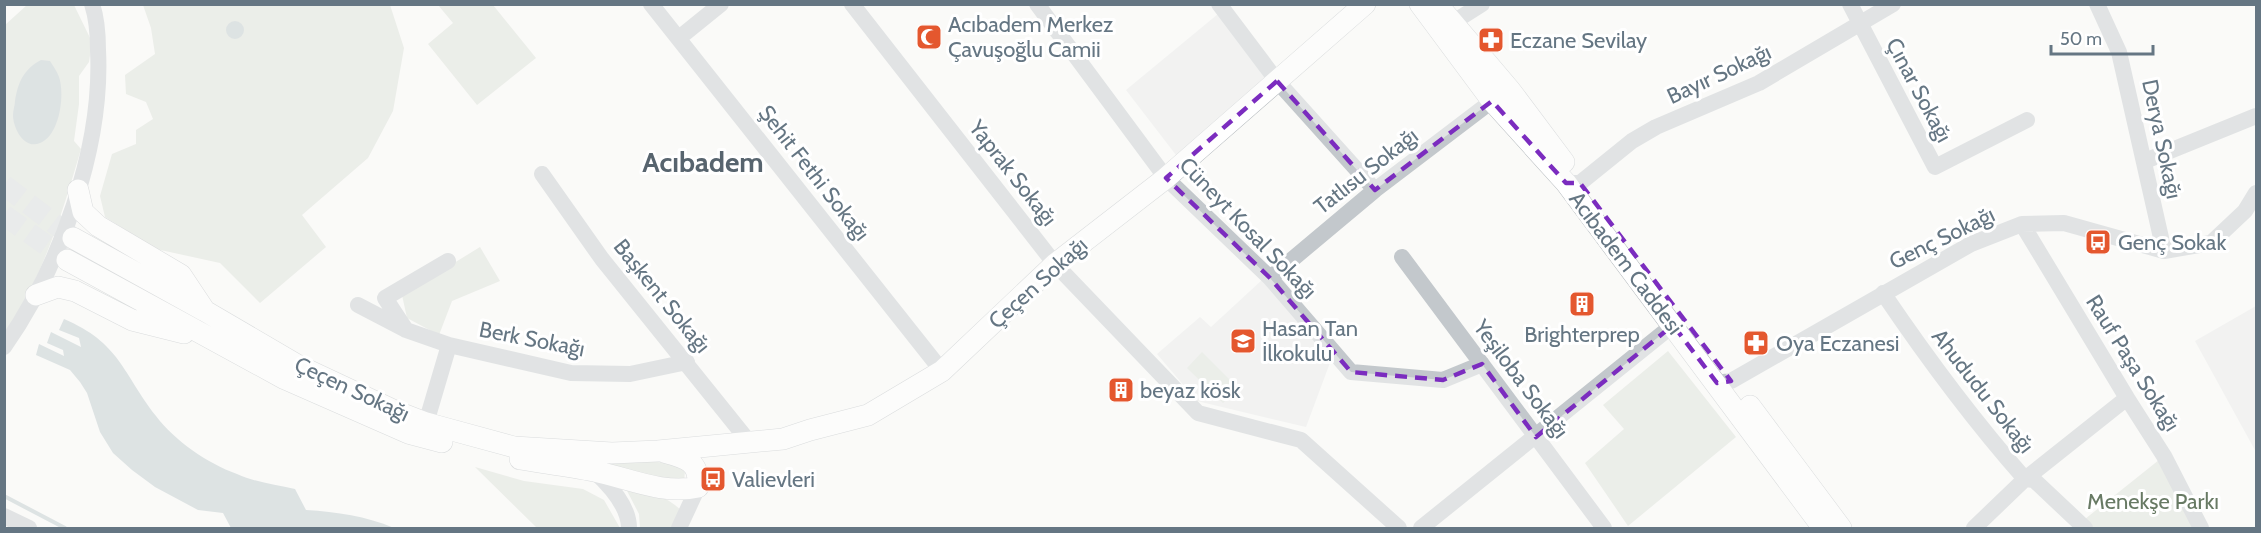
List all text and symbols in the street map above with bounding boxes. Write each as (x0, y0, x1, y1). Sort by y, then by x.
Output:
place label: Acıbadem Merkez Çavuşoğlu Camii (948, 11, 1113, 63)
scale bar (2051, 18, 2153, 56)
mosque icon: Acıbadem Merkez Çavuşoğlu Camii (914, 22, 944, 52)
pharmacy icon: Eczane Sevilay (1476, 25, 1506, 55)
place label: Eczane Sevilay (1510, 27, 1647, 54)
text: 50 m (2060, 28, 2102, 50)
street label: Çınar Sokağı (1880, 33, 1958, 147)
street label: Bayır Sokağı (1663, 38, 1775, 110)
street label: Derya Sokağı (2136, 77, 2188, 201)
street label: Şehit Fethi Sokağı (753, 100, 875, 246)
street label: Yaprak Sokağı (963, 114, 1063, 231)
street label: Tatlısu Sokağı (1309, 122, 1423, 220)
district label: Acıbadem (642, 145, 764, 179)
street label: Cüneyt Kosal Sokağı (1174, 152, 1322, 304)
street label: Acıbadem Caddesi (1563, 186, 1689, 340)
street label: Genç Sokağı (1885, 201, 1999, 275)
bus stop icon: Genç Sokak (2083, 227, 2113, 257)
place label: Genç Sokak (2118, 229, 2226, 256)
street label: Çeçen Sokağı (983, 232, 1093, 334)
street label: Başkent Sokağı (608, 234, 716, 358)
building icon: Brighterprep (1567, 289, 1597, 319)
street label: Rauf Paşa Sokağı (2080, 290, 2186, 436)
street label: Yeşiloba Sokağı (1467, 314, 1574, 444)
place label: Hasan Tan İlkokulu (1262, 315, 1358, 367)
street label: Berk Sokağı (477, 316, 587, 362)
place label: Brighterprep (1524, 321, 1640, 348)
street label: Ahududu Sokağı (1926, 323, 2040, 459)
school or university icon: Hasan Tan İlkokulu (1228, 326, 1258, 356)
pharmacy icon: Oya Eczanesi (1741, 328, 1771, 358)
place label: Oya Eczanesi (1776, 330, 1900, 357)
street label: Çeçen Sokağı (290, 351, 414, 427)
building icon: beyaz kösk (1106, 375, 1136, 405)
place label: beyaz kösk (1140, 377, 1241, 404)
bus stop icon: Valievleri (698, 464, 728, 494)
place label: Valievleri (732, 466, 815, 493)
park label: Menekşe Parkı (2087, 488, 2219, 515)

